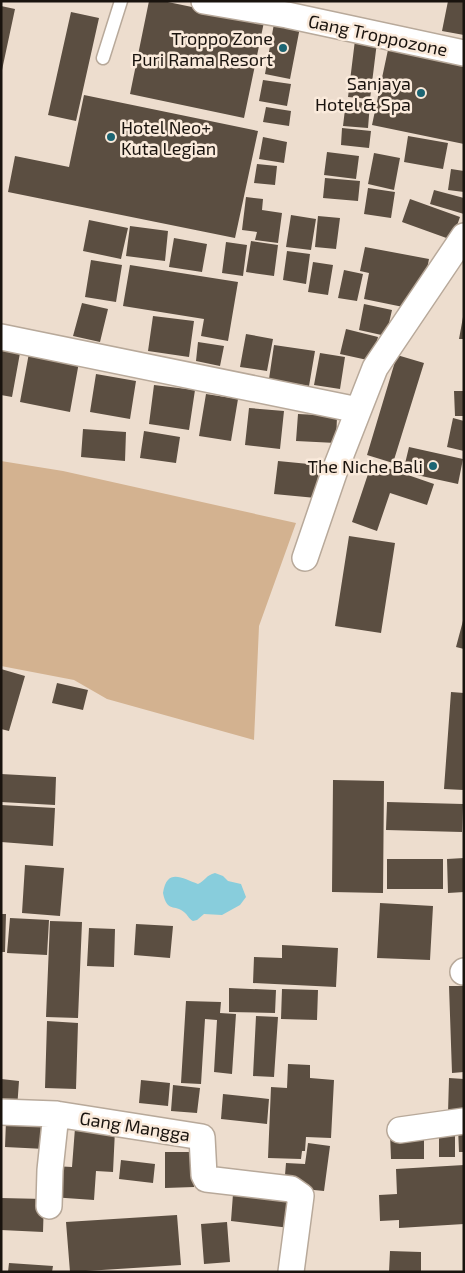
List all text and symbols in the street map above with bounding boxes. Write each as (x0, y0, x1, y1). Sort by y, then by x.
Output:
street label: Gang Troppozone (306, 9, 450, 61)
place label: Troppo Zone Puri Rama Resort (132, 27, 273, 70)
marker: Troppo Zone Puri Rama Resort (277, 42, 289, 54)
place label: Sanjaya Hotel & Spa (315, 72, 411, 115)
marker: Sanjaya Hotel & Spa (415, 87, 427, 99)
place label: Hotel Neo+ Kuta Legian (121, 116, 216, 159)
marker: Hotel Neo+ Kuta Legian (105, 131, 117, 143)
place label: The Niche Bali (307, 455, 423, 477)
marker: The Niche Bali (427, 460, 439, 472)
street label: Gang Mangga (78, 1106, 192, 1146)

